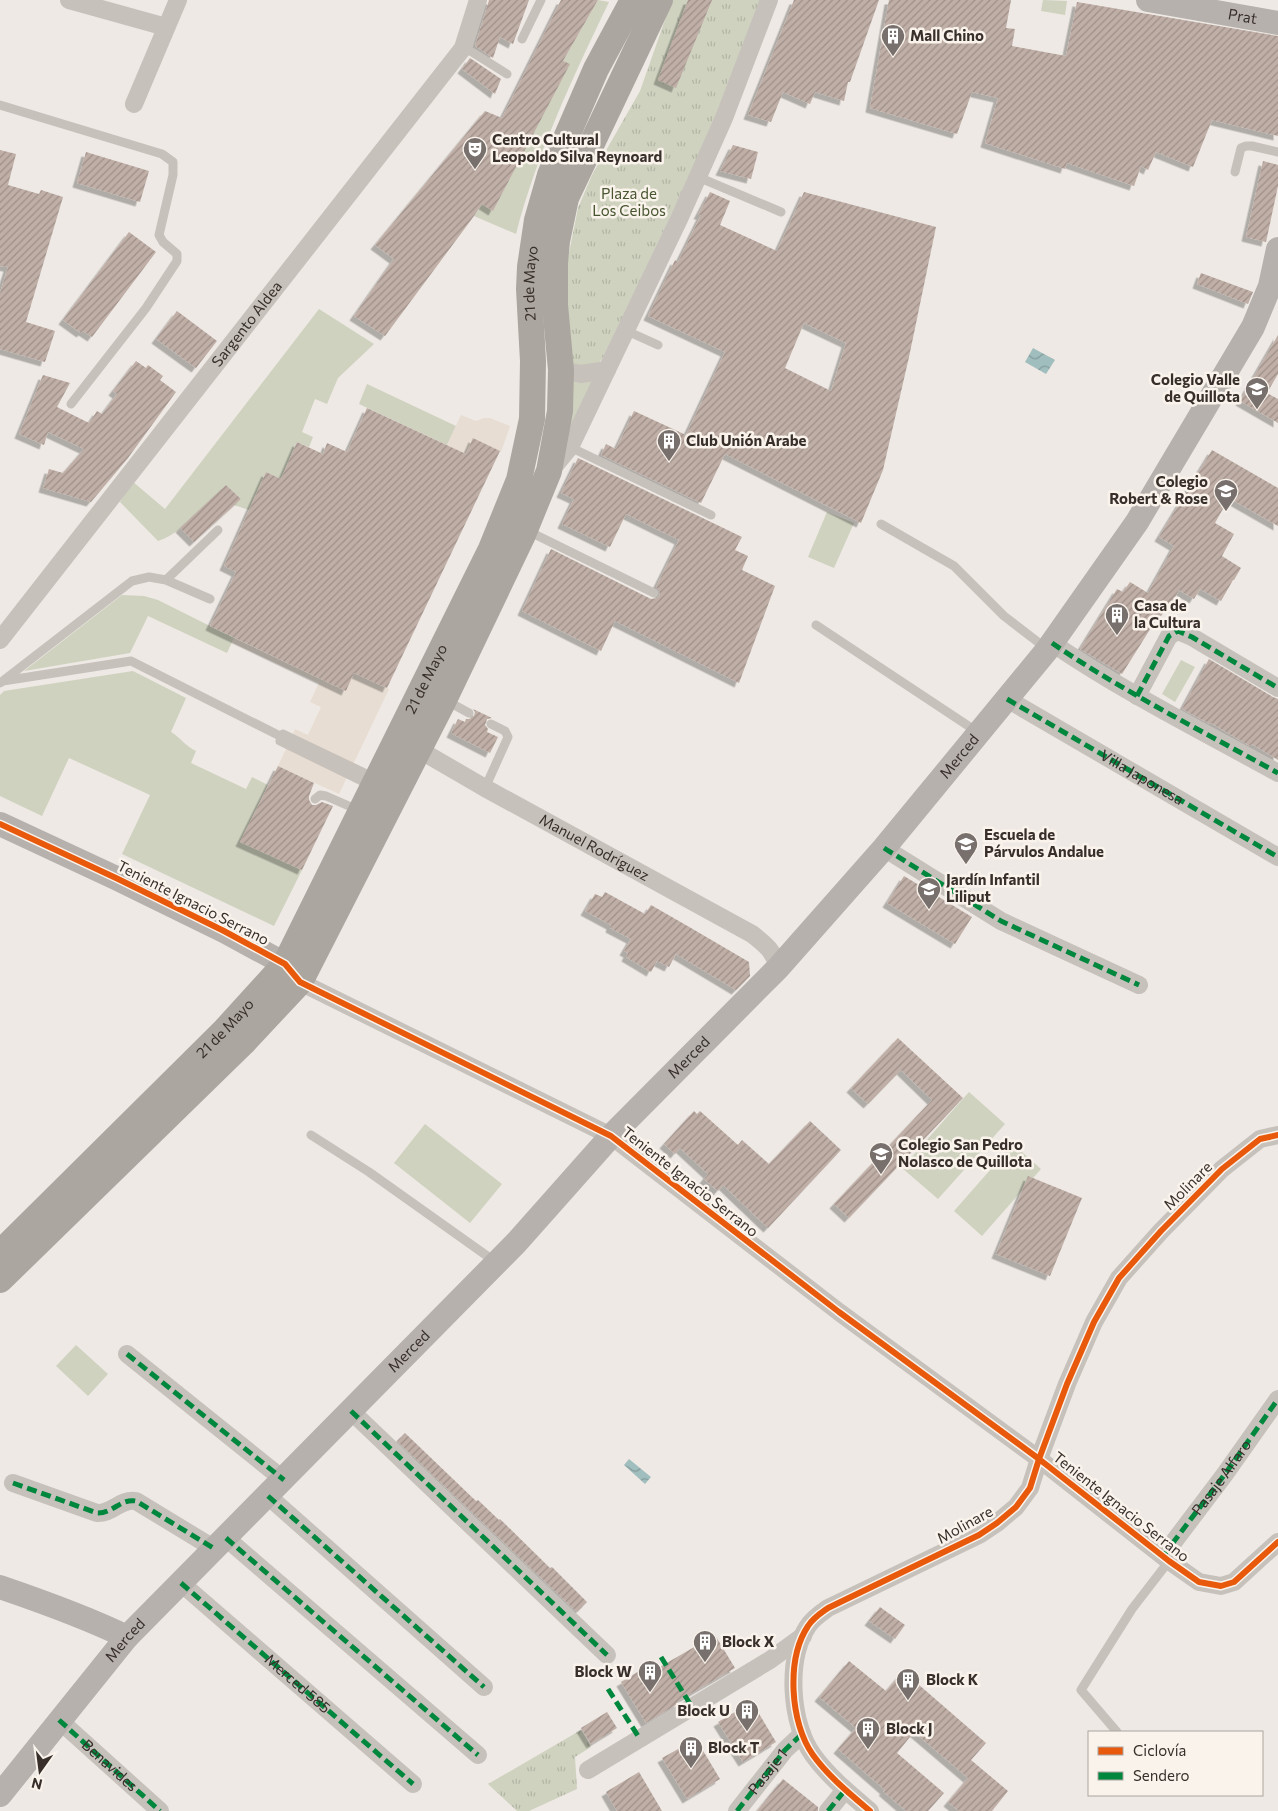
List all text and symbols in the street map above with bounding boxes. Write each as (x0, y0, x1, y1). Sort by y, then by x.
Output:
street label: Prat (1227, 4, 1259, 27)
building icon: Mall Chino (880, 23, 906, 57)
place label: Mall Chino (910, 26, 984, 44)
place label: Centro Cultural Leopoldo Silva Reynoard (492, 130, 662, 165)
theatre icon: Centro Cultural Leopoldo Silva Reynoard (462, 136, 488, 170)
park label: Plaza de Los Ceibos (592, 184, 666, 219)
street label: 21 de Mayo (519, 244, 541, 321)
street label: Sargento Aldea (207, 277, 285, 370)
place label: Colegio Valle de Quillota (1151, 370, 1240, 405)
school or university icon: Colegio Valle de Quillota (1244, 376, 1270, 410)
building icon: Club Unión Arabe (656, 428, 682, 462)
place label: Club Unión Arabe (686, 431, 807, 449)
place label: Colegio Robert & Rose (1109, 472, 1208, 507)
school or university icon: Colegio Robert & Rose (1213, 478, 1239, 512)
place label: Casa de la Cultura (1134, 596, 1201, 631)
building icon: Casa de la Cultura (1104, 602, 1130, 636)
street label: 21 de Mayo (401, 641, 450, 717)
street label: Merced (935, 730, 982, 782)
street label: Villa Japonesa (1097, 745, 1187, 808)
street label: Manuel Rodríguez (537, 809, 653, 884)
place label: Escuela de Párvulos Andalue (984, 825, 1104, 860)
school or university icon: Escuela de Párvulos Andalue (953, 831, 979, 865)
street label: Teniente Ignacio Serrano (115, 856, 272, 948)
place label: Jardín Infantil Liliput (946, 870, 1040, 905)
school or university icon: Jardín Infantil Liliput (916, 876, 942, 910)
street label: 21 de Mayo (192, 994, 257, 1061)
street label: Merced (663, 1032, 713, 1082)
street label: Teniente Ignacio Serrano (619, 1122, 762, 1240)
place label: Colegio San Pedro Nolasco de Quillota (898, 1135, 1032, 1170)
school or university icon: Colegio San Pedro Nolasco de Quillota (868, 1141, 894, 1175)
street label: Molinare (1159, 1157, 1215, 1213)
street label: Merced (384, 1326, 433, 1376)
street label: Pasaje Alfaro (1187, 1436, 1254, 1518)
street label: Teniente Ignacio Serrano (1050, 1447, 1193, 1565)
street label: Molinare (933, 1501, 996, 1547)
street label: Merced (101, 1614, 148, 1665)
building icon: Block X (692, 1629, 718, 1663)
place label: Block X (722, 1632, 775, 1650)
street label: Merced 585 (261, 1650, 335, 1716)
building icon: Block W (637, 1659, 663, 1693)
place label: Block W (575, 1662, 632, 1680)
building icon: Block K (895, 1667, 921, 1701)
place label: Block K (926, 1670, 979, 1688)
building icon: Block U (734, 1698, 760, 1732)
place label: Block U (677, 1701, 730, 1719)
building icon: Block J (855, 1716, 881, 1750)
place label: Block J (886, 1719, 933, 1737)
legend (1088, 1731, 1263, 1796)
street label: Benavides (79, 1735, 142, 1795)
building icon: Block T (678, 1735, 704, 1769)
place label: Block T (708, 1738, 760, 1756)
text: Ciclovía (1133, 1741, 1186, 1759)
street label: Pasaje 1 (744, 1745, 791, 1797)
north arrow (15, 1746, 65, 1796)
text: Sendero (1133, 1766, 1190, 1784)
text: N (30, 1775, 44, 1794)

